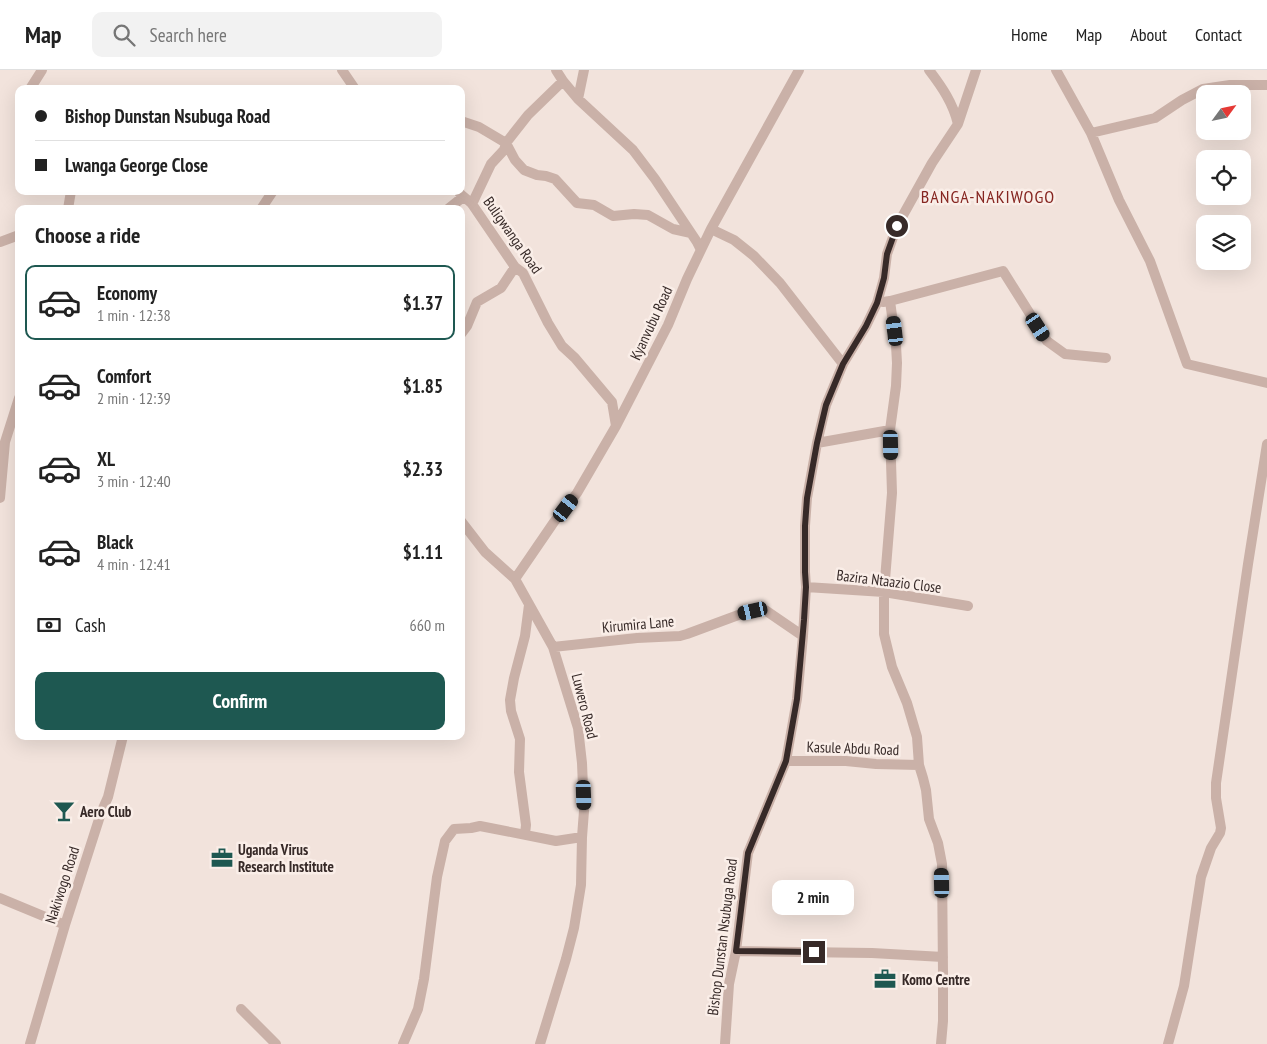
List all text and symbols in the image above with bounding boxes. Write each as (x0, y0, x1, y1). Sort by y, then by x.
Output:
search box (92, 12, 442, 57)
text: Map (25, 19, 62, 50)
icon: search (110, 21, 138, 49)
text: Search here (150, 23, 227, 47)
text: Home (1011, 23, 1048, 46)
text: Map (1076, 23, 1102, 46)
text: About (1130, 23, 1167, 46)
text: Contact (1195, 23, 1242, 46)
north arrow (1196, 85, 1251, 140)
map controls (1196, 85, 1251, 270)
text: Bishop Dunstan Nsubuga Road (65, 104, 270, 128)
button: locate (1196, 150, 1251, 205)
text: Lwanga George Close (65, 153, 208, 177)
district label: BANGA-NAKIWOGO (921, 185, 1055, 208)
street label: Buligwanga Road (480, 193, 546, 277)
route start (886, 215, 908, 237)
button: layers (1196, 215, 1251, 270)
text: Choose a ride (35, 221, 140, 249)
icon: car (37, 280, 82, 325)
text: Economy (97, 281, 157, 305)
street label: Kyanvubu Road (626, 283, 676, 363)
text: $1.37 (403, 291, 443, 315)
text: 1 min · 12:38 (97, 305, 171, 325)
car (1023, 310, 1052, 344)
car (885, 315, 904, 347)
icon: car (37, 363, 82, 408)
text: Comfort (97, 364, 151, 388)
text: $1.85 (403, 374, 443, 398)
text: 2 min · 12:39 (97, 388, 171, 408)
car (883, 430, 898, 460)
icon: car (37, 446, 82, 491)
text: XL (97, 447, 115, 471)
text: $2.33 (403, 457, 443, 481)
text: 3 min · 12:40 (97, 471, 171, 491)
car (550, 492, 581, 524)
icon: car (37, 529, 82, 574)
text: Black (97, 530, 133, 554)
text: $1.11 (403, 540, 443, 564)
text: 4 min · 12:41 (97, 554, 171, 574)
street label: Bazira Ntaazio Close (835, 565, 943, 597)
car (736, 600, 769, 622)
icon: cash (35, 611, 63, 639)
street label: Kirumira Lane (601, 611, 675, 637)
text: Cash (75, 613, 106, 637)
text: 660 m (410, 615, 445, 635)
street label: Luwero Road (568, 671, 602, 741)
button: Confirm (35, 672, 445, 730)
street label: Kasule Abdu Road (806, 737, 900, 759)
car (575, 780, 592, 810)
bar icon: Aero Club (51, 798, 77, 824)
place label: Aero Club (79, 802, 132, 821)
place label: Uganda Virus Research Institute (238, 840, 334, 876)
street label: Nakiwogo Road (41, 844, 83, 926)
office icon: Uganda Virus Research Institute (209, 845, 235, 871)
street label: Bishop Dunstan Nsubuga Road (703, 857, 741, 1017)
car (934, 868, 949, 898)
callout: 2 min (773, 880, 855, 914)
text: 2 min (797, 887, 829, 907)
route end (803, 941, 825, 963)
office icon: Komo Centre (872, 966, 898, 992)
place label: Komo Centre (902, 970, 970, 989)

